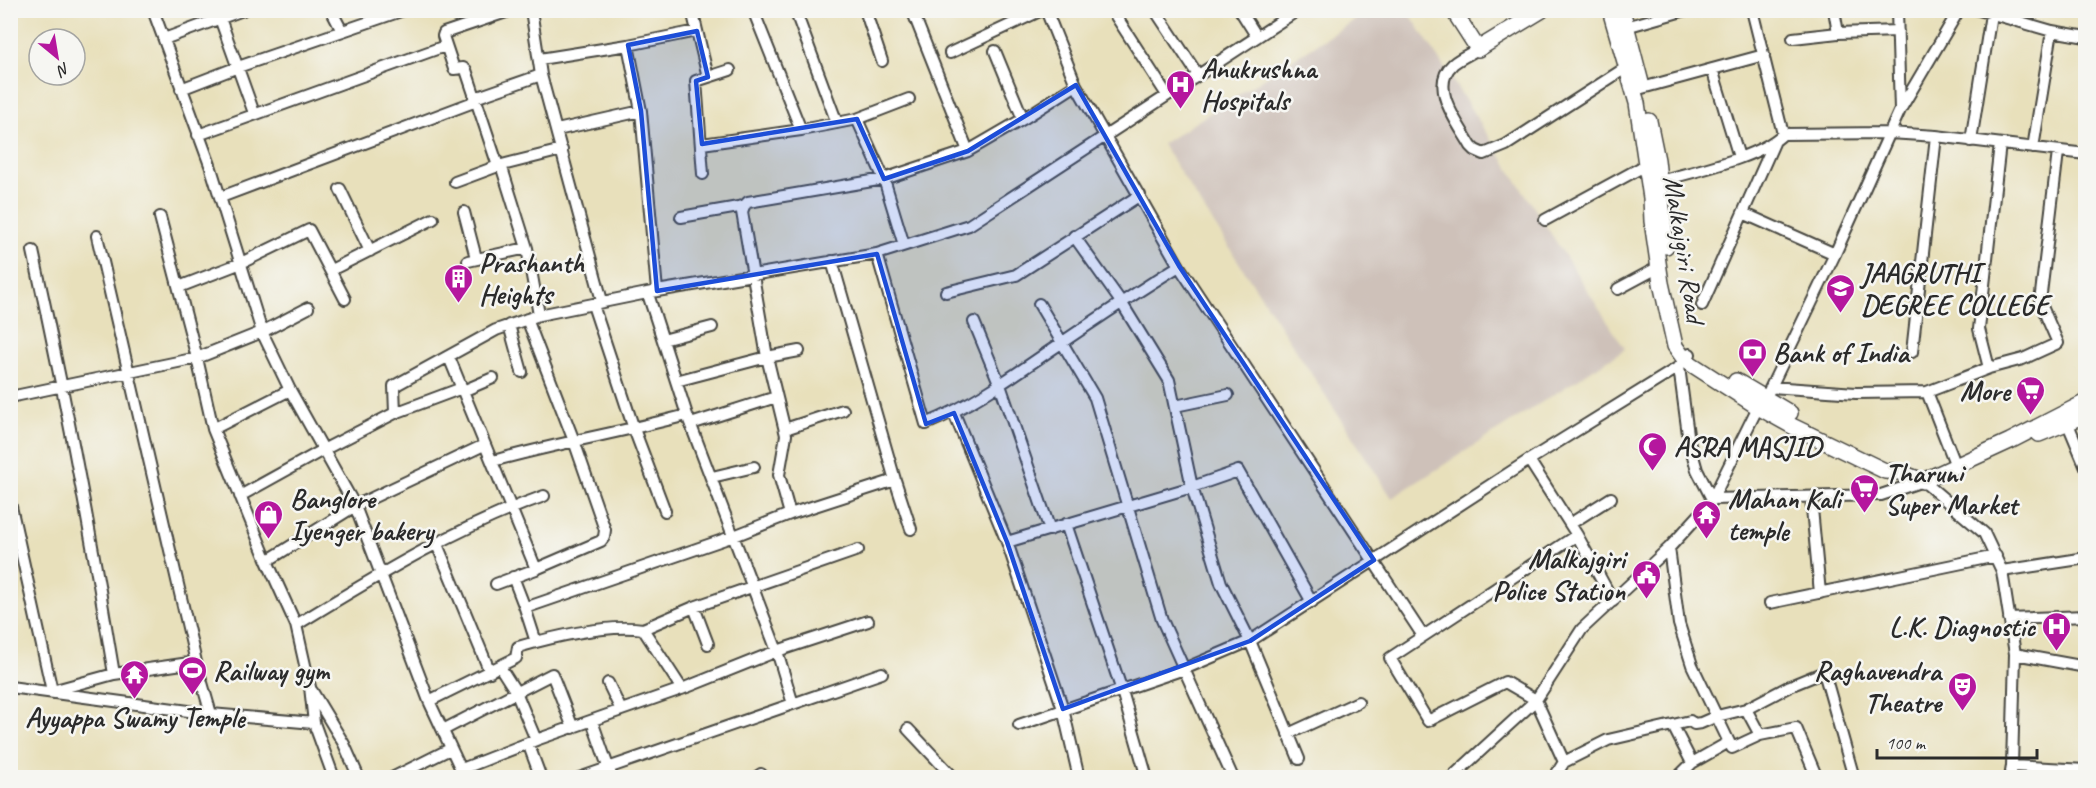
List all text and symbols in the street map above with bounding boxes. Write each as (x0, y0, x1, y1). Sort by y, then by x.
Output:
north arrow (27, 27, 87, 87)
place label: Anukrushna Hospitals (1201, 51, 1318, 118)
text: N (52, 58, 73, 82)
hospital icon: Anukrushna Hospitals (1164, 68, 1196, 110)
street label: Malkajgiri Road (1656, 173, 1714, 329)
place label: Prashanth Heights (479, 245, 585, 312)
place label: JAAGRUTHI DEGREE COLLEGE (1859, 255, 2053, 322)
building icon: Prashanth Heights (442, 262, 474, 304)
school or university icon: JAAGRUTHI DEGREE COLLEGE (1824, 272, 1856, 314)
place label: Bank of India (1773, 335, 1911, 370)
bank icon: Bank of India (1736, 336, 1768, 378)
place label: More (1960, 373, 2013, 408)
supermarket icon: More (2015, 374, 2047, 416)
place label: ASRA MASJID (1674, 429, 1825, 464)
mosque icon: ASRA MASJID (1637, 430, 1669, 472)
place label: Tharuni Super Market (1885, 455, 2021, 522)
supermarket icon: Tharuni Super Market (1848, 472, 1880, 514)
place label: Banglore Iyenger bakery (290, 481, 436, 549)
place label: Mahan Kali temple (1728, 481, 1844, 548)
shop icon: Banglore Iyenger bakery (253, 498, 285, 540)
temple icon: Mahan Kali temple (1691, 498, 1723, 540)
place label: Malkajgiri Police Station (1493, 541, 1628, 608)
public building icon: Malkajgiri Police Station (1630, 558, 1662, 600)
place label: L.K. Diagnostic (1889, 609, 2037, 644)
hospital icon: L.K. Diagnostic (2040, 610, 2072, 652)
place label: Railway gym (213, 653, 331, 689)
place label: Raghavendra Theatre (1814, 653, 1944, 720)
sports icon: Railway gym (176, 654, 208, 696)
temple icon: Ayyappa Swamy Temple (119, 658, 151, 700)
theatre icon: Raghavendra Theatre (1946, 670, 1978, 712)
place label: Ayyappa Swamy Temple (25, 700, 247, 736)
scale bar (1877, 722, 2038, 760)
text: 100 m (1886, 732, 1927, 754)

